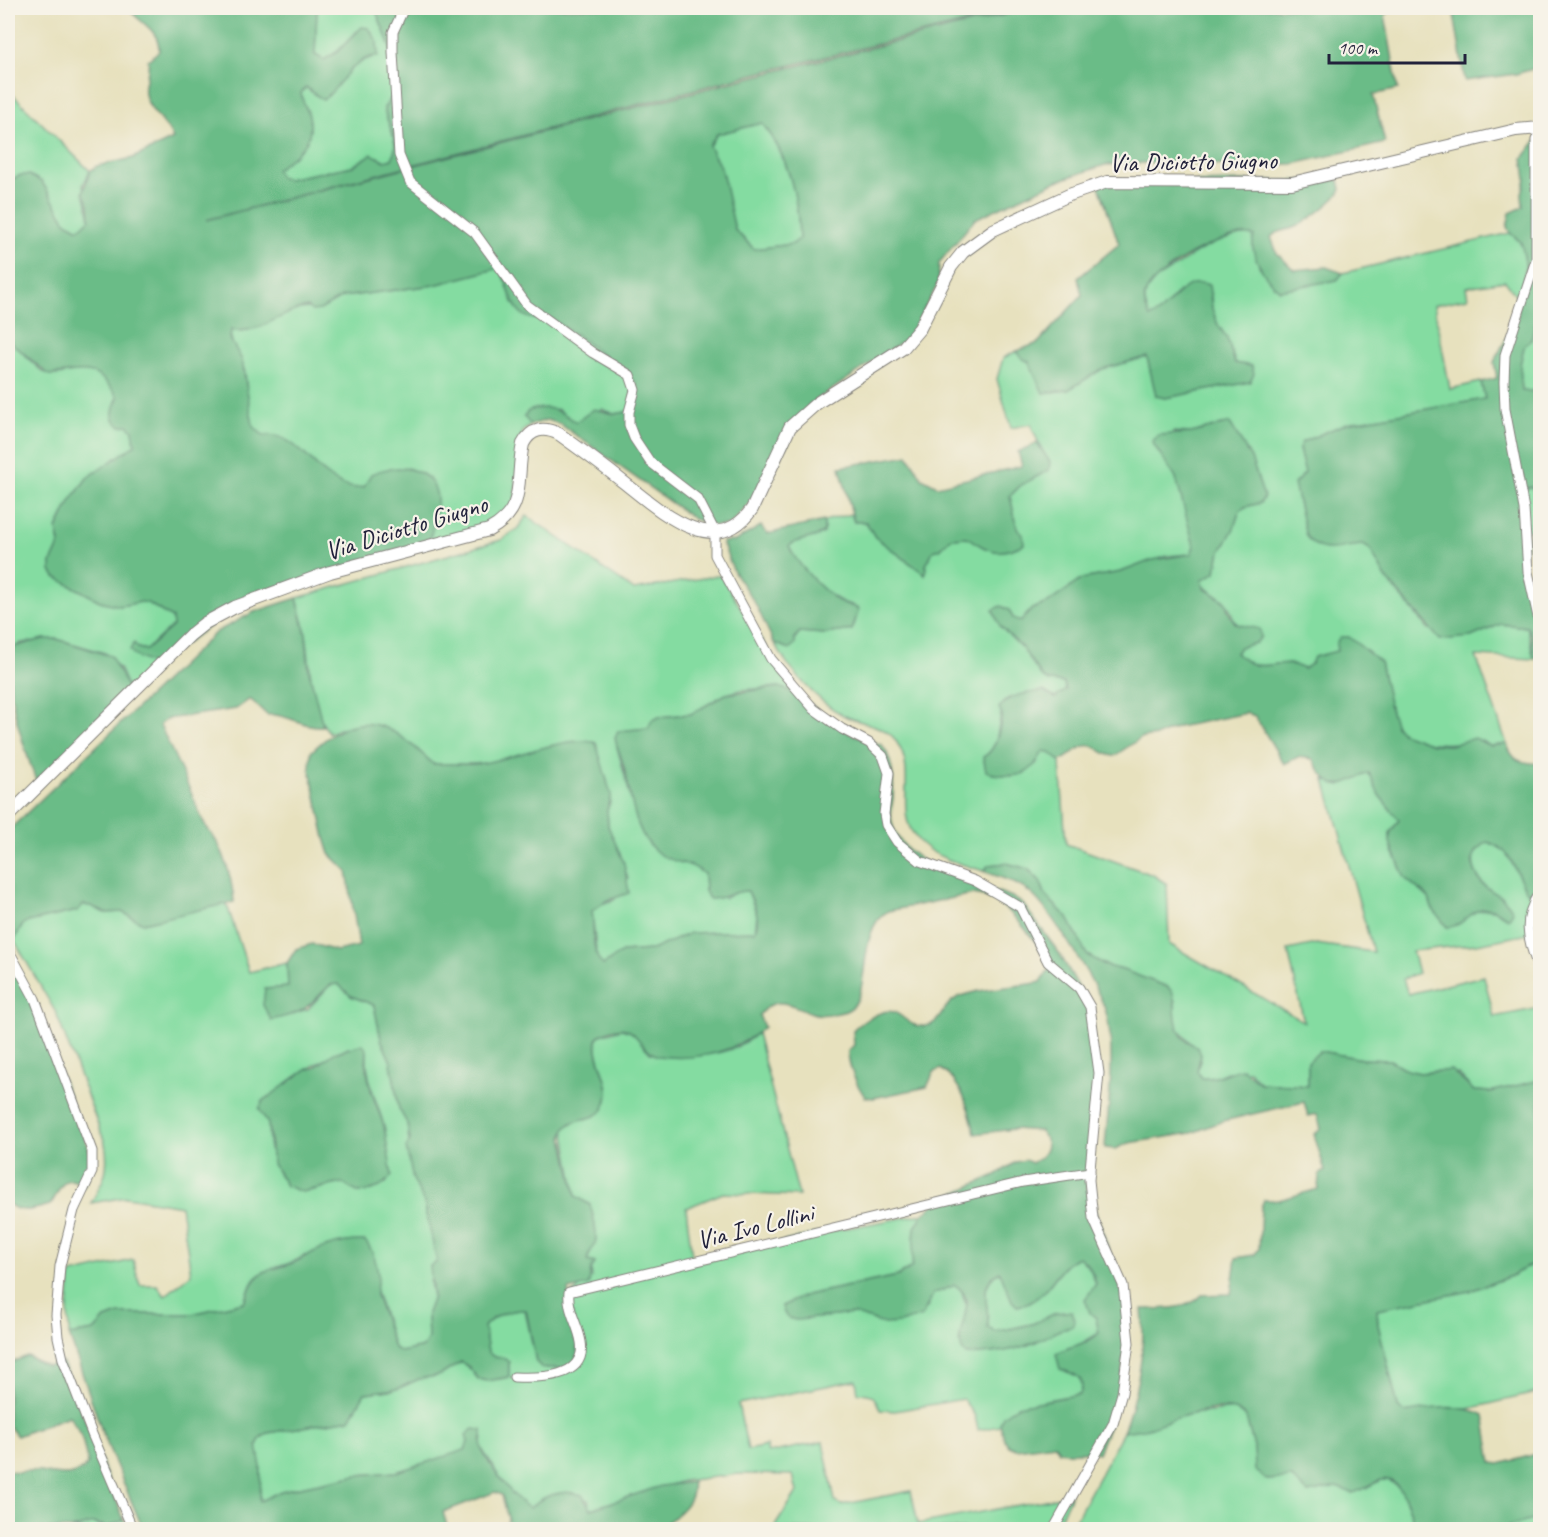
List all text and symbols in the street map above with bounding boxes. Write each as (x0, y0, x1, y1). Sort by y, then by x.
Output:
scale bar (1329, 27, 1466, 65)
text: 100 m (1338, 37, 1379, 59)
street label: Via Diciotto Giugno (1109, 144, 1279, 179)
street label: Via Diciotto Giugno (321, 487, 493, 568)
street label: Via Ivo Lollini (694, 1195, 820, 1257)

